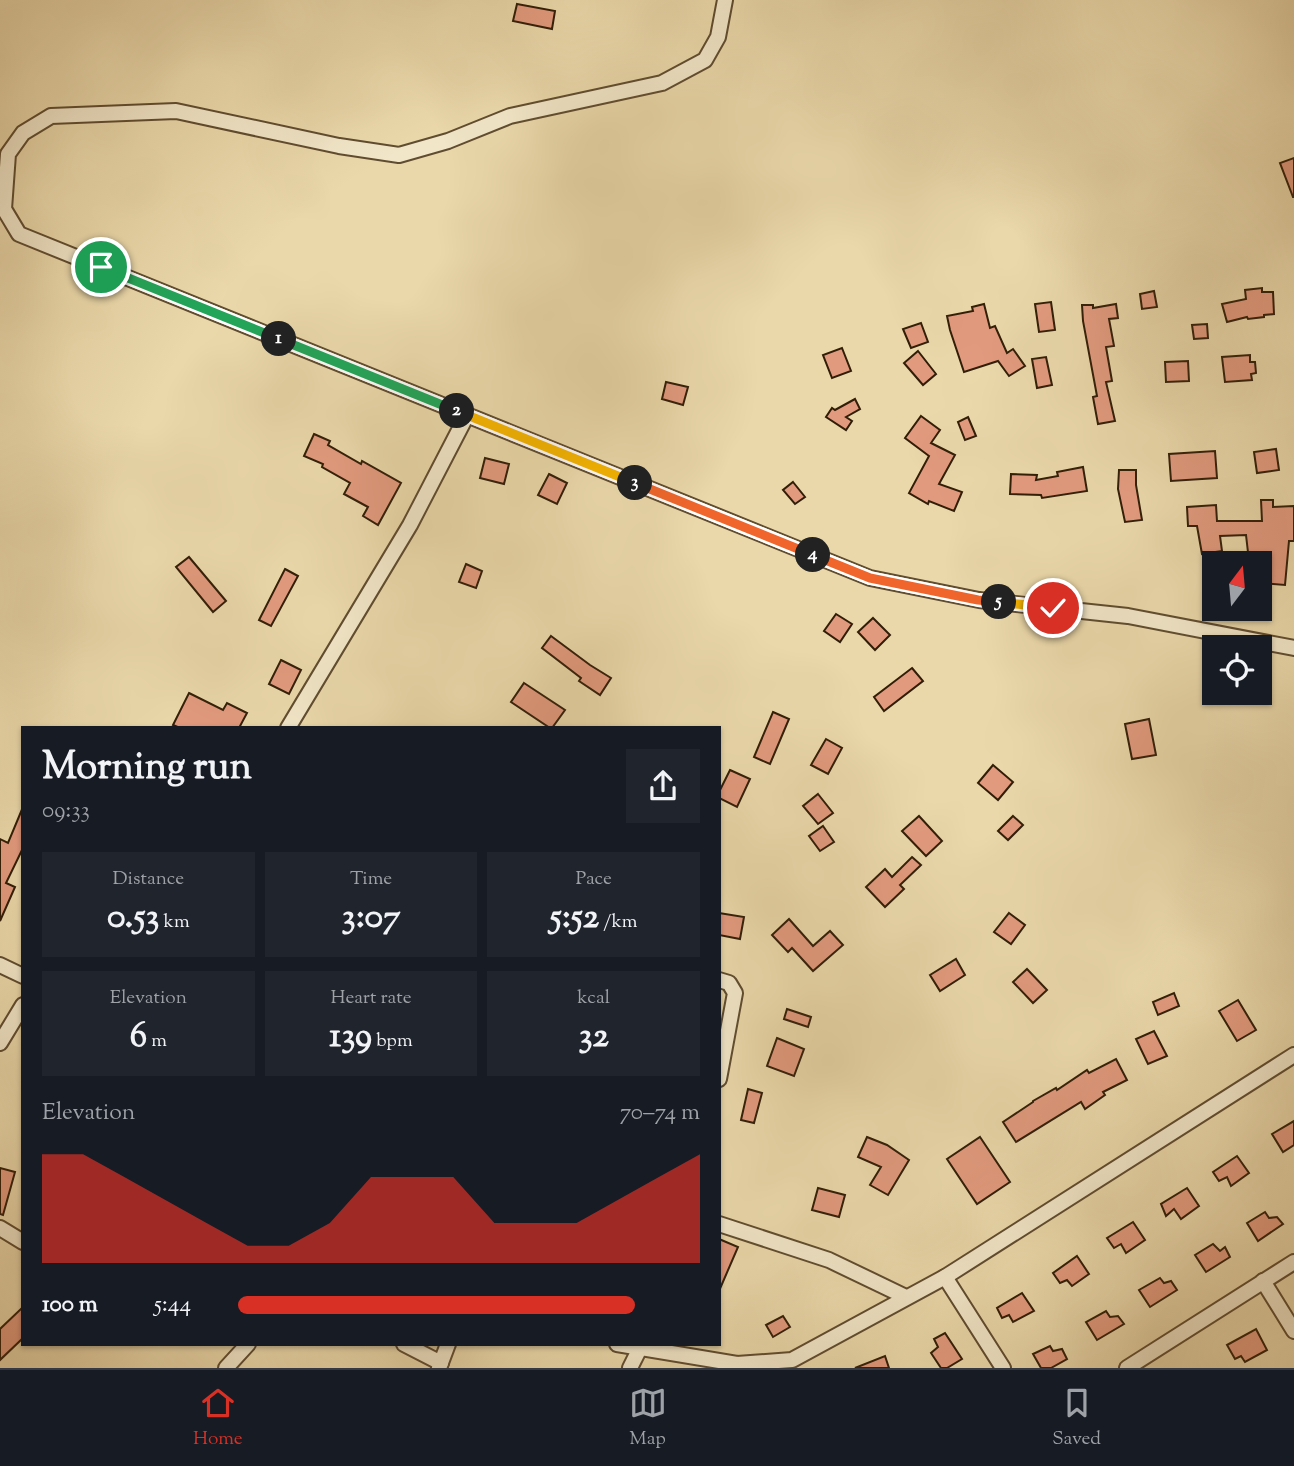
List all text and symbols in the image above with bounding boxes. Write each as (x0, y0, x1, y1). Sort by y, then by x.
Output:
pin (71, 237, 131, 297)
icon: arrive (82, 248, 120, 286)
pin: 1 (262, 322, 296, 356)
text: 1 (275, 325, 282, 352)
pin: 2 (440, 394, 475, 428)
text: 2 (452, 397, 461, 424)
pin: 3 (618, 466, 652, 500)
text: 3 (631, 469, 638, 496)
pin: 4 (796, 538, 830, 572)
text: 4 (808, 541, 817, 568)
north arrow (1202, 551, 1272, 621)
map controls (1202, 551, 1272, 705)
pin (1023, 578, 1083, 638)
pin: 5 (982, 584, 1016, 620)
text: 5 (995, 588, 1002, 615)
icon: check (1034, 589, 1072, 627)
button: locate (1202, 635, 1272, 705)
text: Morning run (42, 742, 252, 796)
button: share (626, 749, 700, 823)
text: 09:33 (42, 795, 90, 828)
text: Distance (113, 866, 184, 893)
text: Time (350, 866, 392, 893)
text: Pace (575, 866, 612, 893)
text: 0.53 (107, 893, 160, 944)
text: 3:07 (342, 893, 400, 944)
text: 5:52 (550, 893, 599, 944)
text: km (160, 909, 190, 936)
text: /km (599, 909, 638, 936)
text: Elevation (110, 985, 187, 1012)
text: Heart rate (330, 985, 412, 1012)
text: kcal (577, 985, 610, 1012)
text: 6 (130, 1012, 147, 1063)
text: 139 (329, 1012, 372, 1063)
text: 32 (578, 1012, 609, 1063)
text: m (147, 1028, 167, 1055)
text: bpm (372, 1028, 413, 1055)
text: Elevation (42, 1097, 135, 1130)
text: 70–74 m (620, 1097, 700, 1130)
text: 100 m (42, 1289, 98, 1322)
text: 5:44 (154, 1289, 191, 1322)
tab: Home (193, 1384, 243, 1453)
tab: Map (629, 1384, 667, 1453)
tab: Saved (1052, 1384, 1101, 1453)

